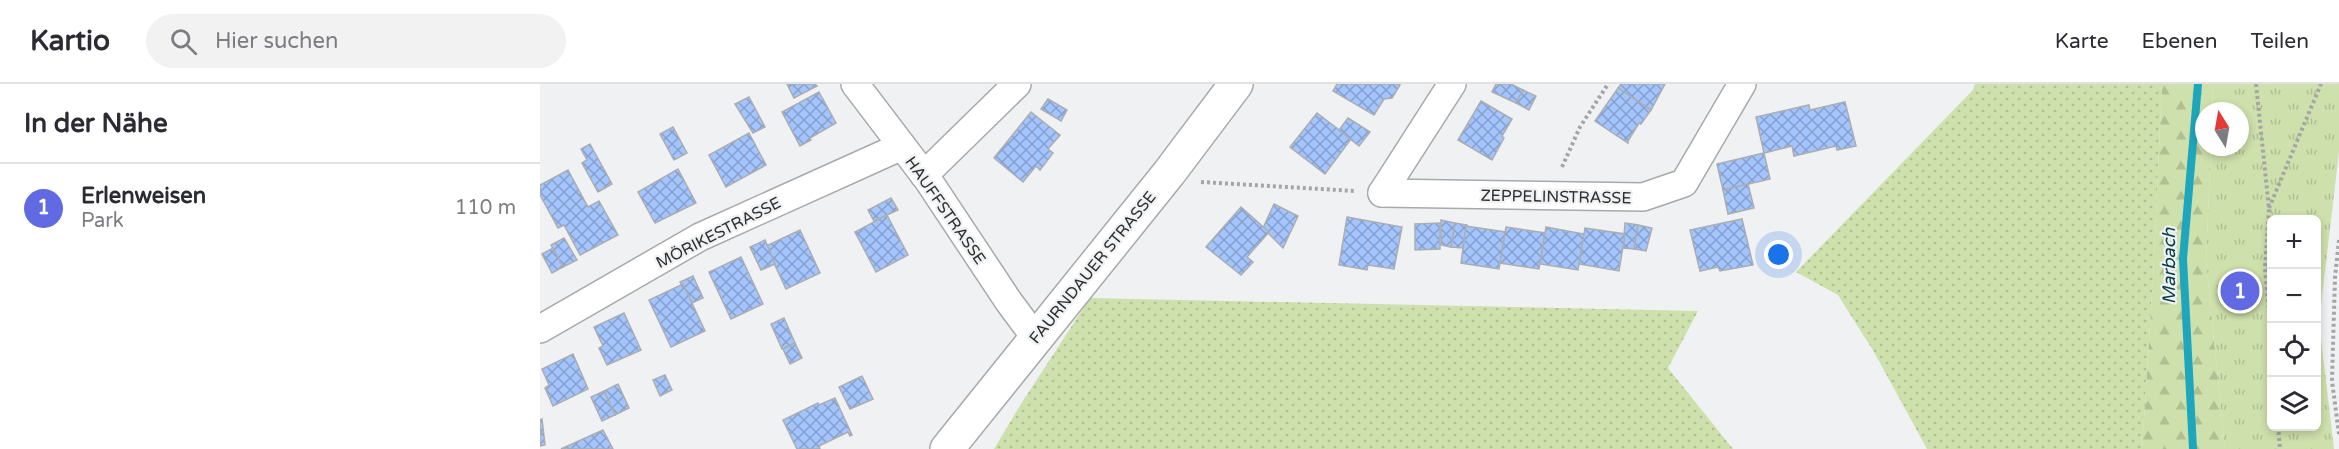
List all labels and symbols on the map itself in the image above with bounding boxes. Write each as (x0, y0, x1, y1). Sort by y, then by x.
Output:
north arrow (2195, 102, 2249, 156)
street label: HAUFFSTRASSE (900, 153, 990, 269)
street label: ZEPPELINSTRASSE (1480, 186, 1632, 208)
street label: FAURNDAUER STRASSE (1025, 187, 1160, 348)
street label: MÖRIKESTRASSE (653, 193, 784, 273)
water label: Marbach (2158, 227, 2180, 304)
your location (1764, 240, 1793, 269)
pin: 1 (2220, 268, 2260, 314)

